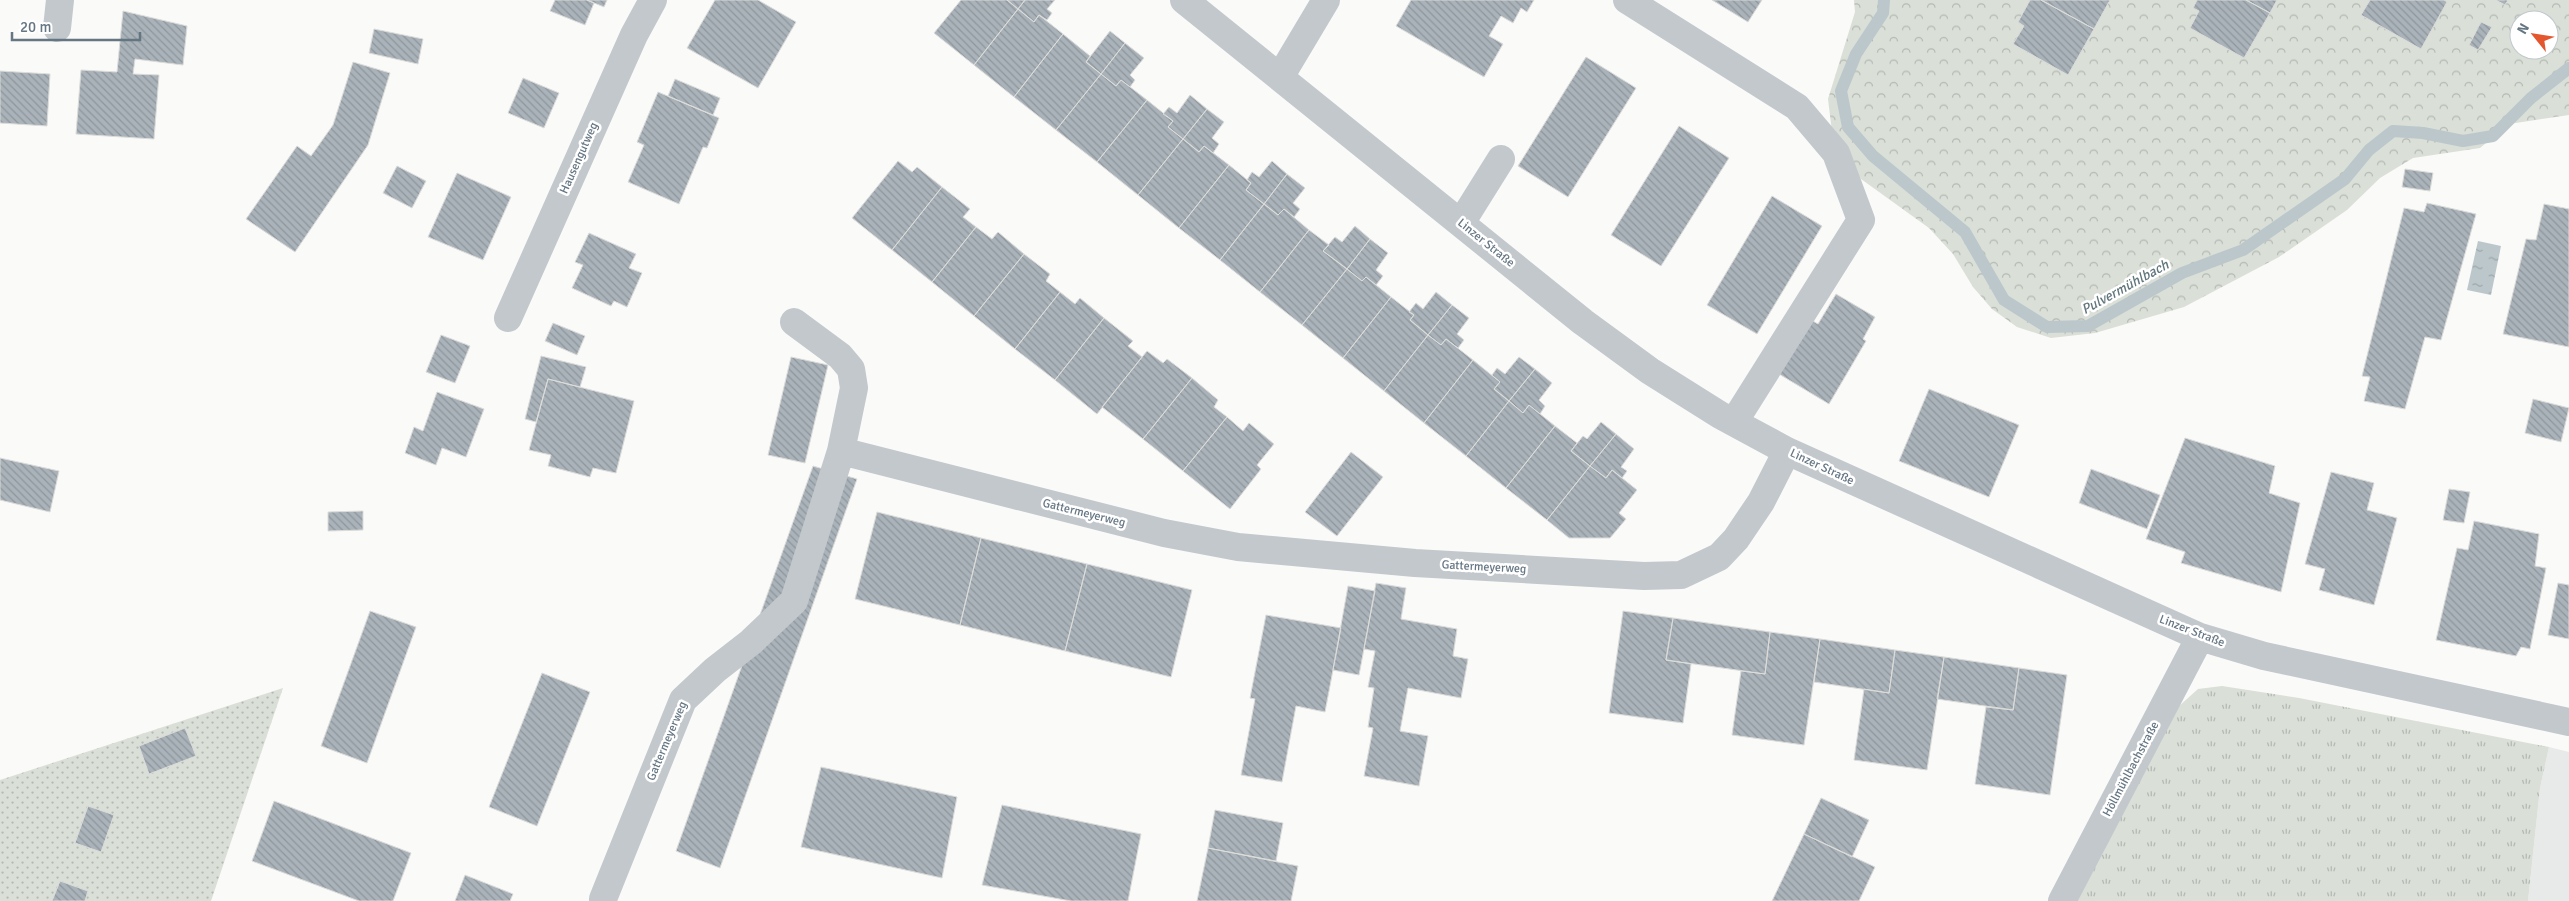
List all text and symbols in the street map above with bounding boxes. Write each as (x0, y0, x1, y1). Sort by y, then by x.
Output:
scale bar (12, 10, 140, 42)
north arrow (2509, 10, 2559, 60)
text: 20 m (20, 18, 51, 36)
text: N (2513, 20, 2533, 37)
street label: Hausengutweg (557, 120, 601, 196)
street label: Linzer Straße (1455, 215, 1517, 271)
water label: Pulvermühlbach (2078, 256, 2172, 318)
street label: Linzer Straße (1788, 446, 1856, 488)
street label: Gattermeyerweg (1041, 495, 1127, 531)
street label: Gattermeyerweg (1441, 557, 1527, 577)
street label: Linzer Straße (2157, 612, 2227, 650)
street label: Gattermeyerweg (644, 699, 690, 783)
street label: Höllmühlbachstraße (2100, 719, 2162, 819)

